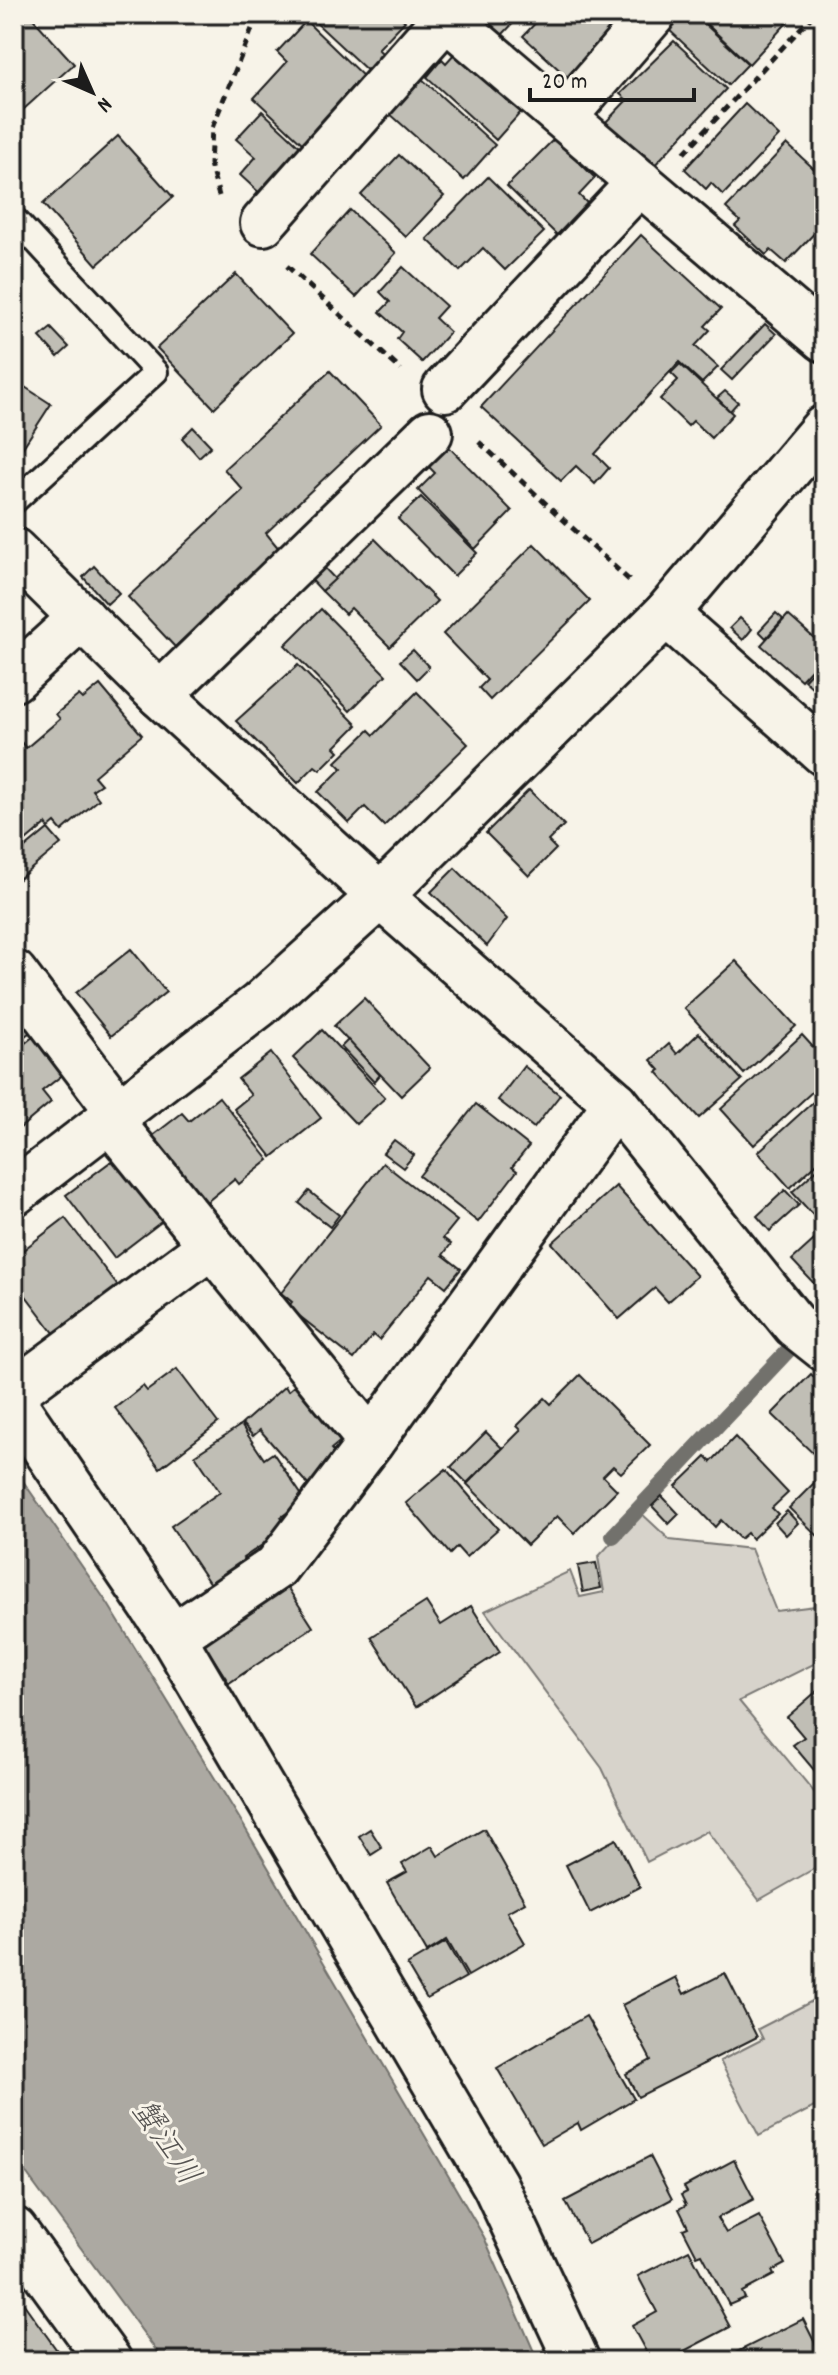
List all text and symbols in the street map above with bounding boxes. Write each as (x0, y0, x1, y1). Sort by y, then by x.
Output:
north arrow (52, 52, 132, 132)
scale bar (530, 52, 694, 102)
text: 20 m (542, 66, 588, 100)
text: N (89, 89, 118, 119)
water label: 蟹江川 (117, 2091, 209, 2197)

